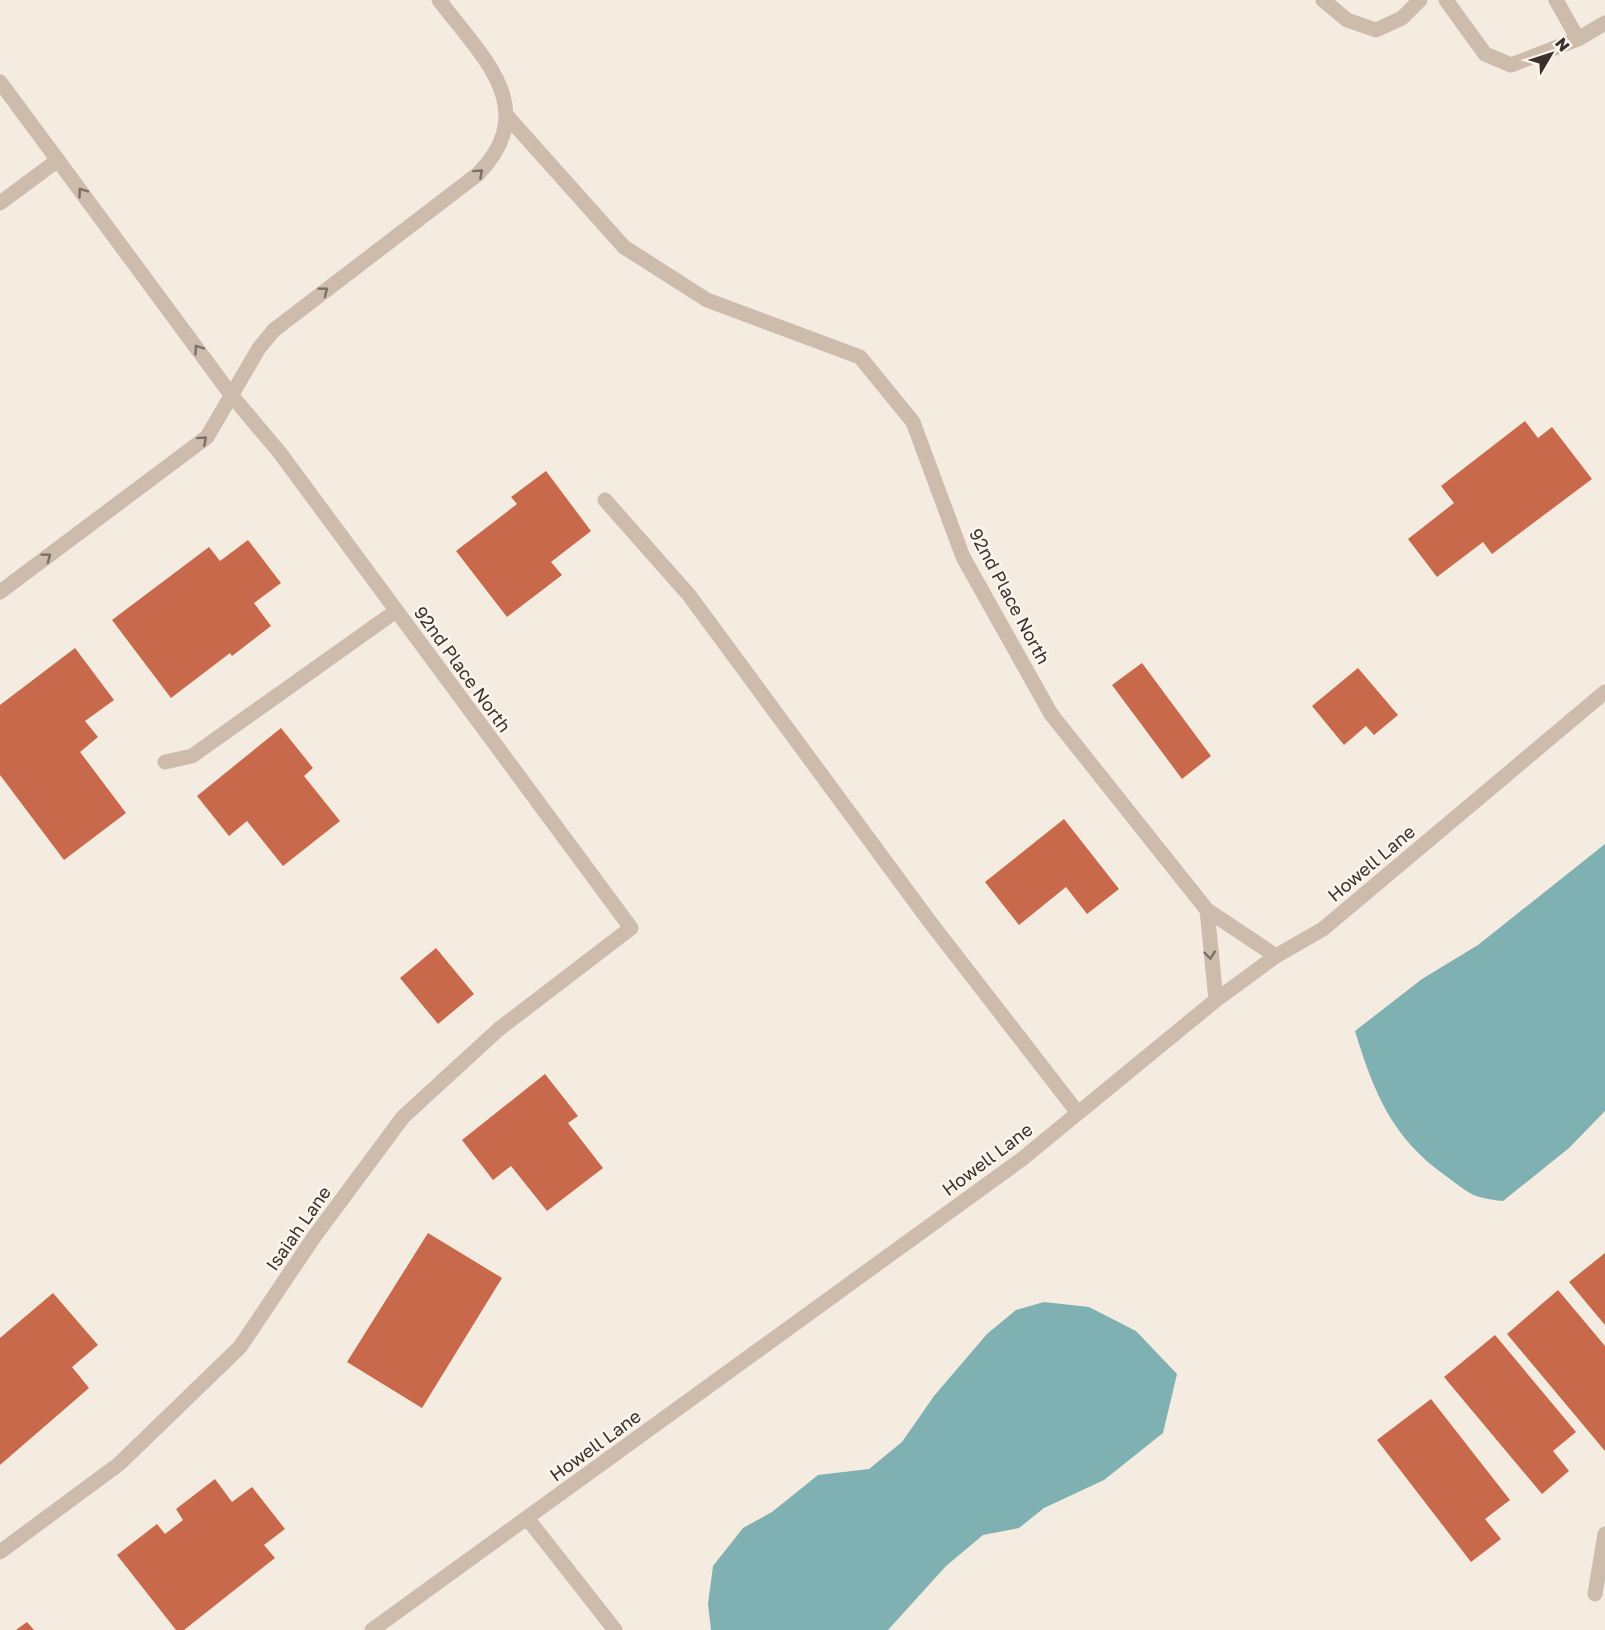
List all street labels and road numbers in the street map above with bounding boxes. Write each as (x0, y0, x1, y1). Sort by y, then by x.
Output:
street label: 92nd Place North (965, 524, 1055, 668)
street label: 92nd Place North (410, 602, 516, 736)
street label: Howell Lane (1323, 820, 1419, 906)
street label: Howell Lane (938, 1118, 1036, 1200)
street label: Isaiah Lane (261, 1182, 335, 1274)
street label: Howell Lane (545, 1405, 645, 1485)

